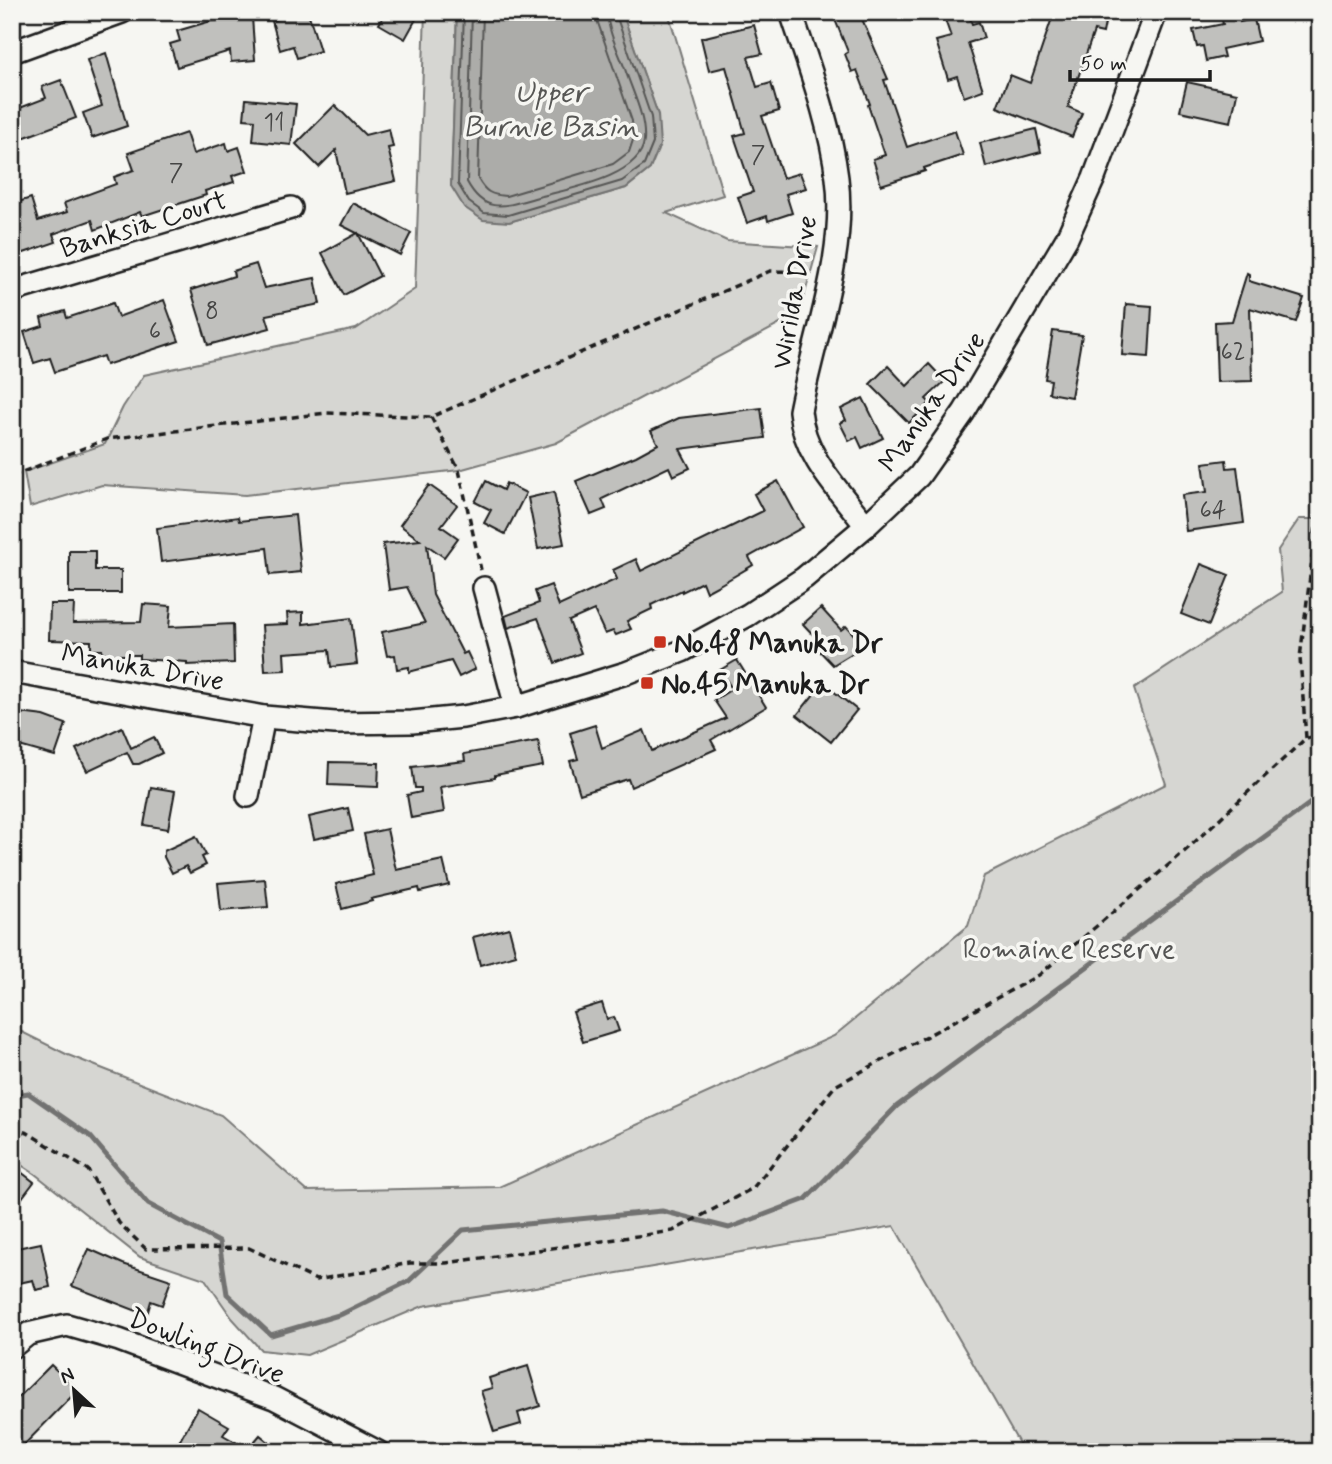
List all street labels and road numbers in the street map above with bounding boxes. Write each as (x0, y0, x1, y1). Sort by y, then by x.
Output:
street label: Banksia Court (56, 182, 232, 268)
street label: Wirilda Drive (764, 212, 827, 372)
street label: Manuka Drive (871, 325, 995, 480)
street label: Manuka Drive (58, 636, 227, 701)
street label: Dowling Drive (122, 1301, 290, 1397)

